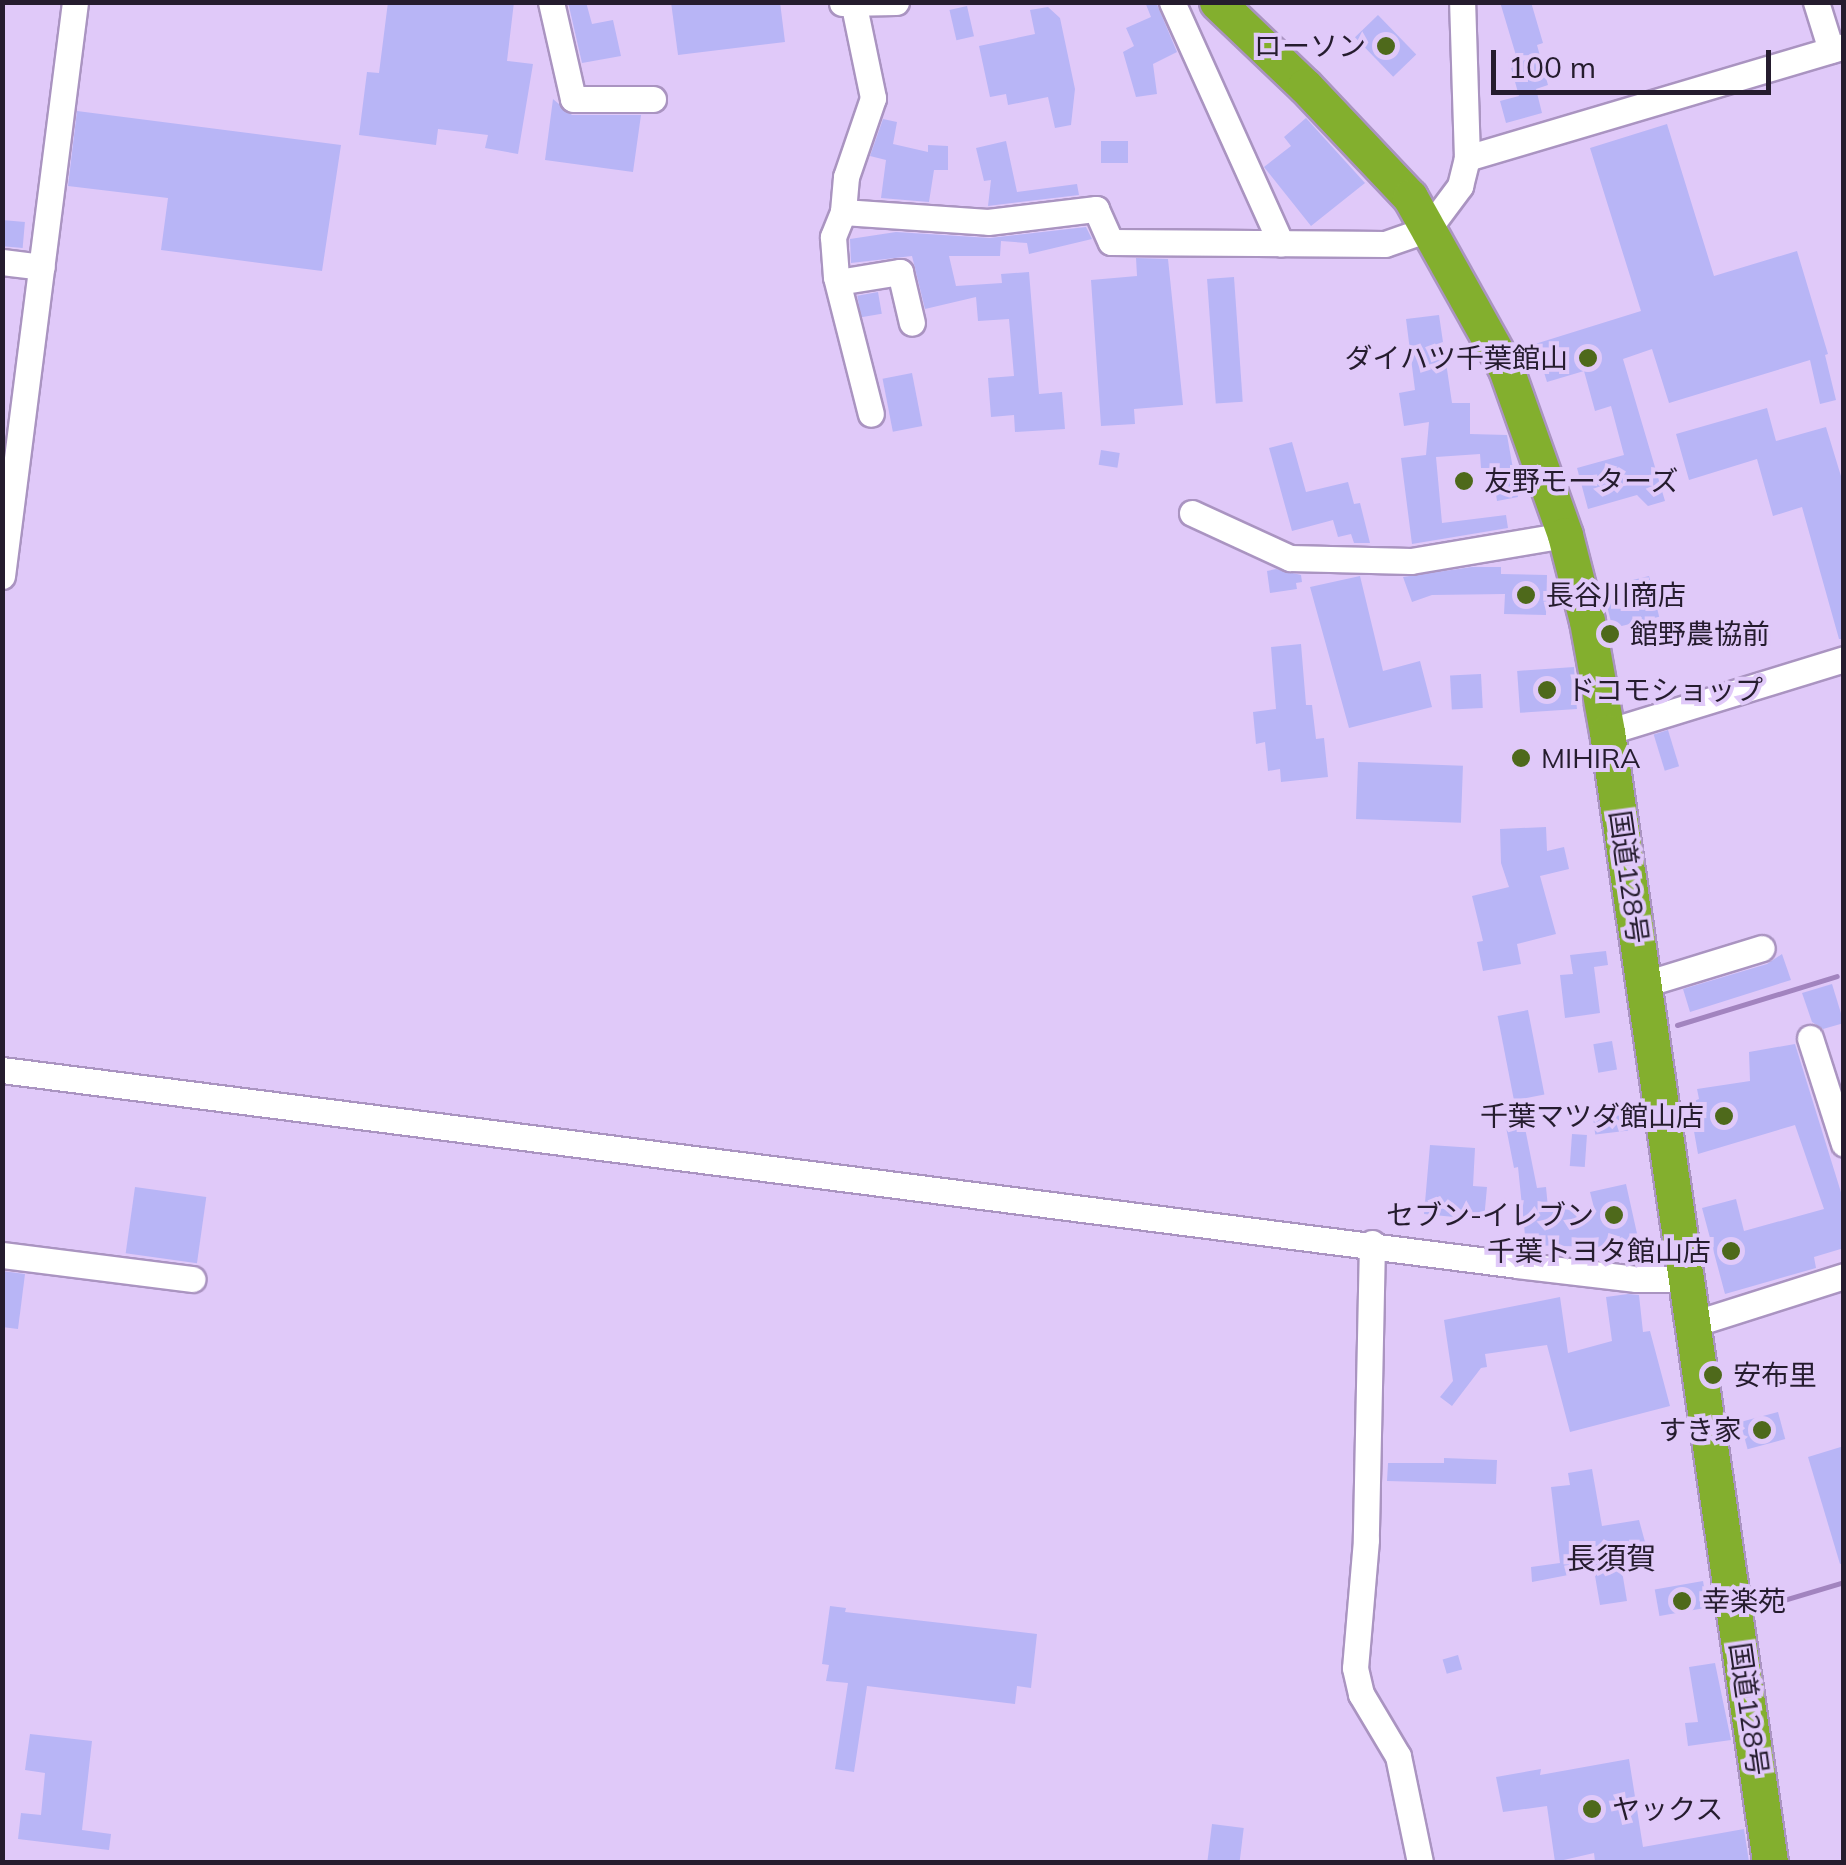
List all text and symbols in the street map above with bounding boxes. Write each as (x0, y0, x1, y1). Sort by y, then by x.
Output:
place label: ローソン (1254, 29, 1366, 63)
scale bar (1496, 30, 1776, 92)
marker: ローソン (1375, 35, 1397, 57)
text: 100 m (1508, 48, 1596, 86)
place label: ダイハツ千葉館山 (1344, 341, 1568, 375)
marker: ダイハツ千葉館山 (1577, 347, 1599, 369)
place label: 友野モーターズ (1484, 464, 1680, 498)
marker: 友野モーターズ (1453, 470, 1475, 492)
place label: 長谷川商店 (1546, 578, 1686, 612)
marker: 長谷川商店 (1515, 584, 1537, 606)
place label: 館野農協前 (1630, 617, 1770, 651)
marker: 館野農協前 (1599, 623, 1621, 645)
place label: ドコモショップ (1567, 673, 1763, 707)
marker: ドコモショップ (1536, 679, 1558, 701)
place label: MIHIRA (1541, 741, 1641, 775)
marker: MIHIRA (1510, 747, 1532, 769)
street label: 国道128号 (1603, 808, 1655, 946)
place label: 千葉マツダ館山店 (1480, 1099, 1704, 1133)
marker: 千葉マツダ館山店 (1713, 1105, 1735, 1127)
place label: セブン-イレブン (1386, 1198, 1594, 1232)
marker: セブン-イレブン (1603, 1204, 1625, 1226)
place label: 千葉トヨタ館山店 (1487, 1234, 1711, 1268)
marker: 千葉トヨタ館山店 (1720, 1240, 1742, 1262)
place label: 安布里 (1733, 1358, 1817, 1392)
marker: 安布里 (1702, 1364, 1724, 1386)
place label: すき家 (1658, 1413, 1742, 1447)
marker: すき家 (1751, 1419, 1773, 1441)
district label: 長須賀 (1566, 1540, 1656, 1576)
place label: 幸楽苑 (1702, 1584, 1786, 1618)
marker: 幸楽苑 (1671, 1590, 1693, 1612)
street label: 国道128号 (1723, 1640, 1775, 1778)
place label: ヤックス (1612, 1792, 1724, 1826)
marker: ヤックス (1581, 1798, 1603, 1820)

